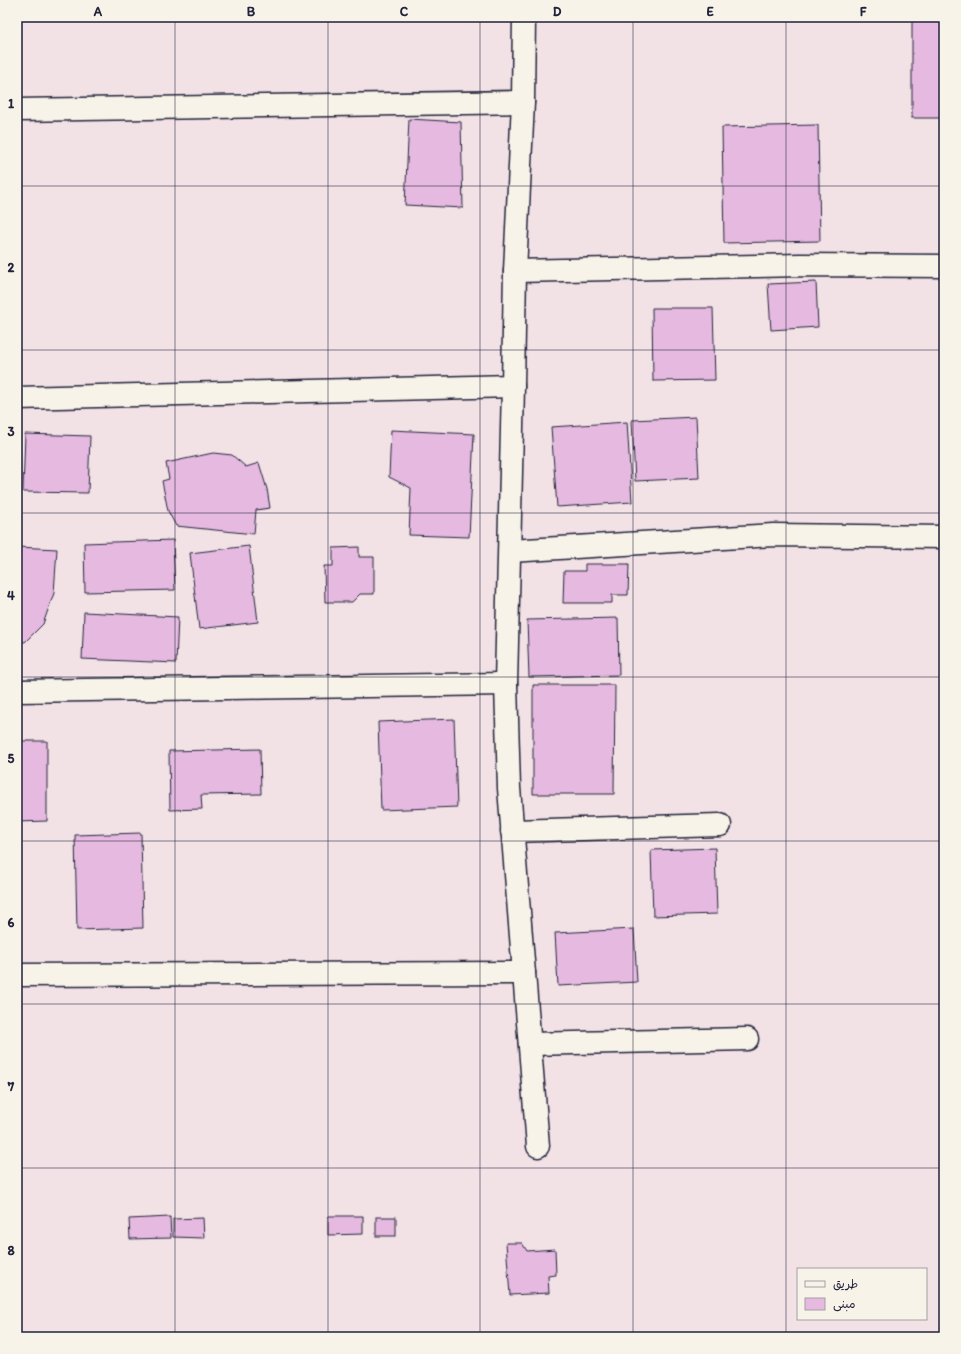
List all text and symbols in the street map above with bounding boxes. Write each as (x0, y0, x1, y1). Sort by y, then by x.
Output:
text: A (93, 4, 103, 19)
text: B (247, 4, 256, 19)
text: C (400, 4, 409, 19)
text: D (553, 4, 562, 19)
text: E (706, 4, 714, 19)
text: F (860, 4, 867, 19)
text: 1 (8, 96, 14, 111)
text: 2 (8, 260, 15, 275)
text: 3 (7, 424, 15, 439)
text: 4 (7, 588, 15, 603)
text: 5 (8, 751, 15, 766)
text: 6 (8, 915, 15, 930)
text: 7 (7, 1079, 15, 1094)
text: 8 (7, 1243, 15, 1258)
legend (797, 1268, 927, 1320)
text: طريق (833, 1277, 858, 1291)
text: مبنى (833, 1297, 856, 1312)

